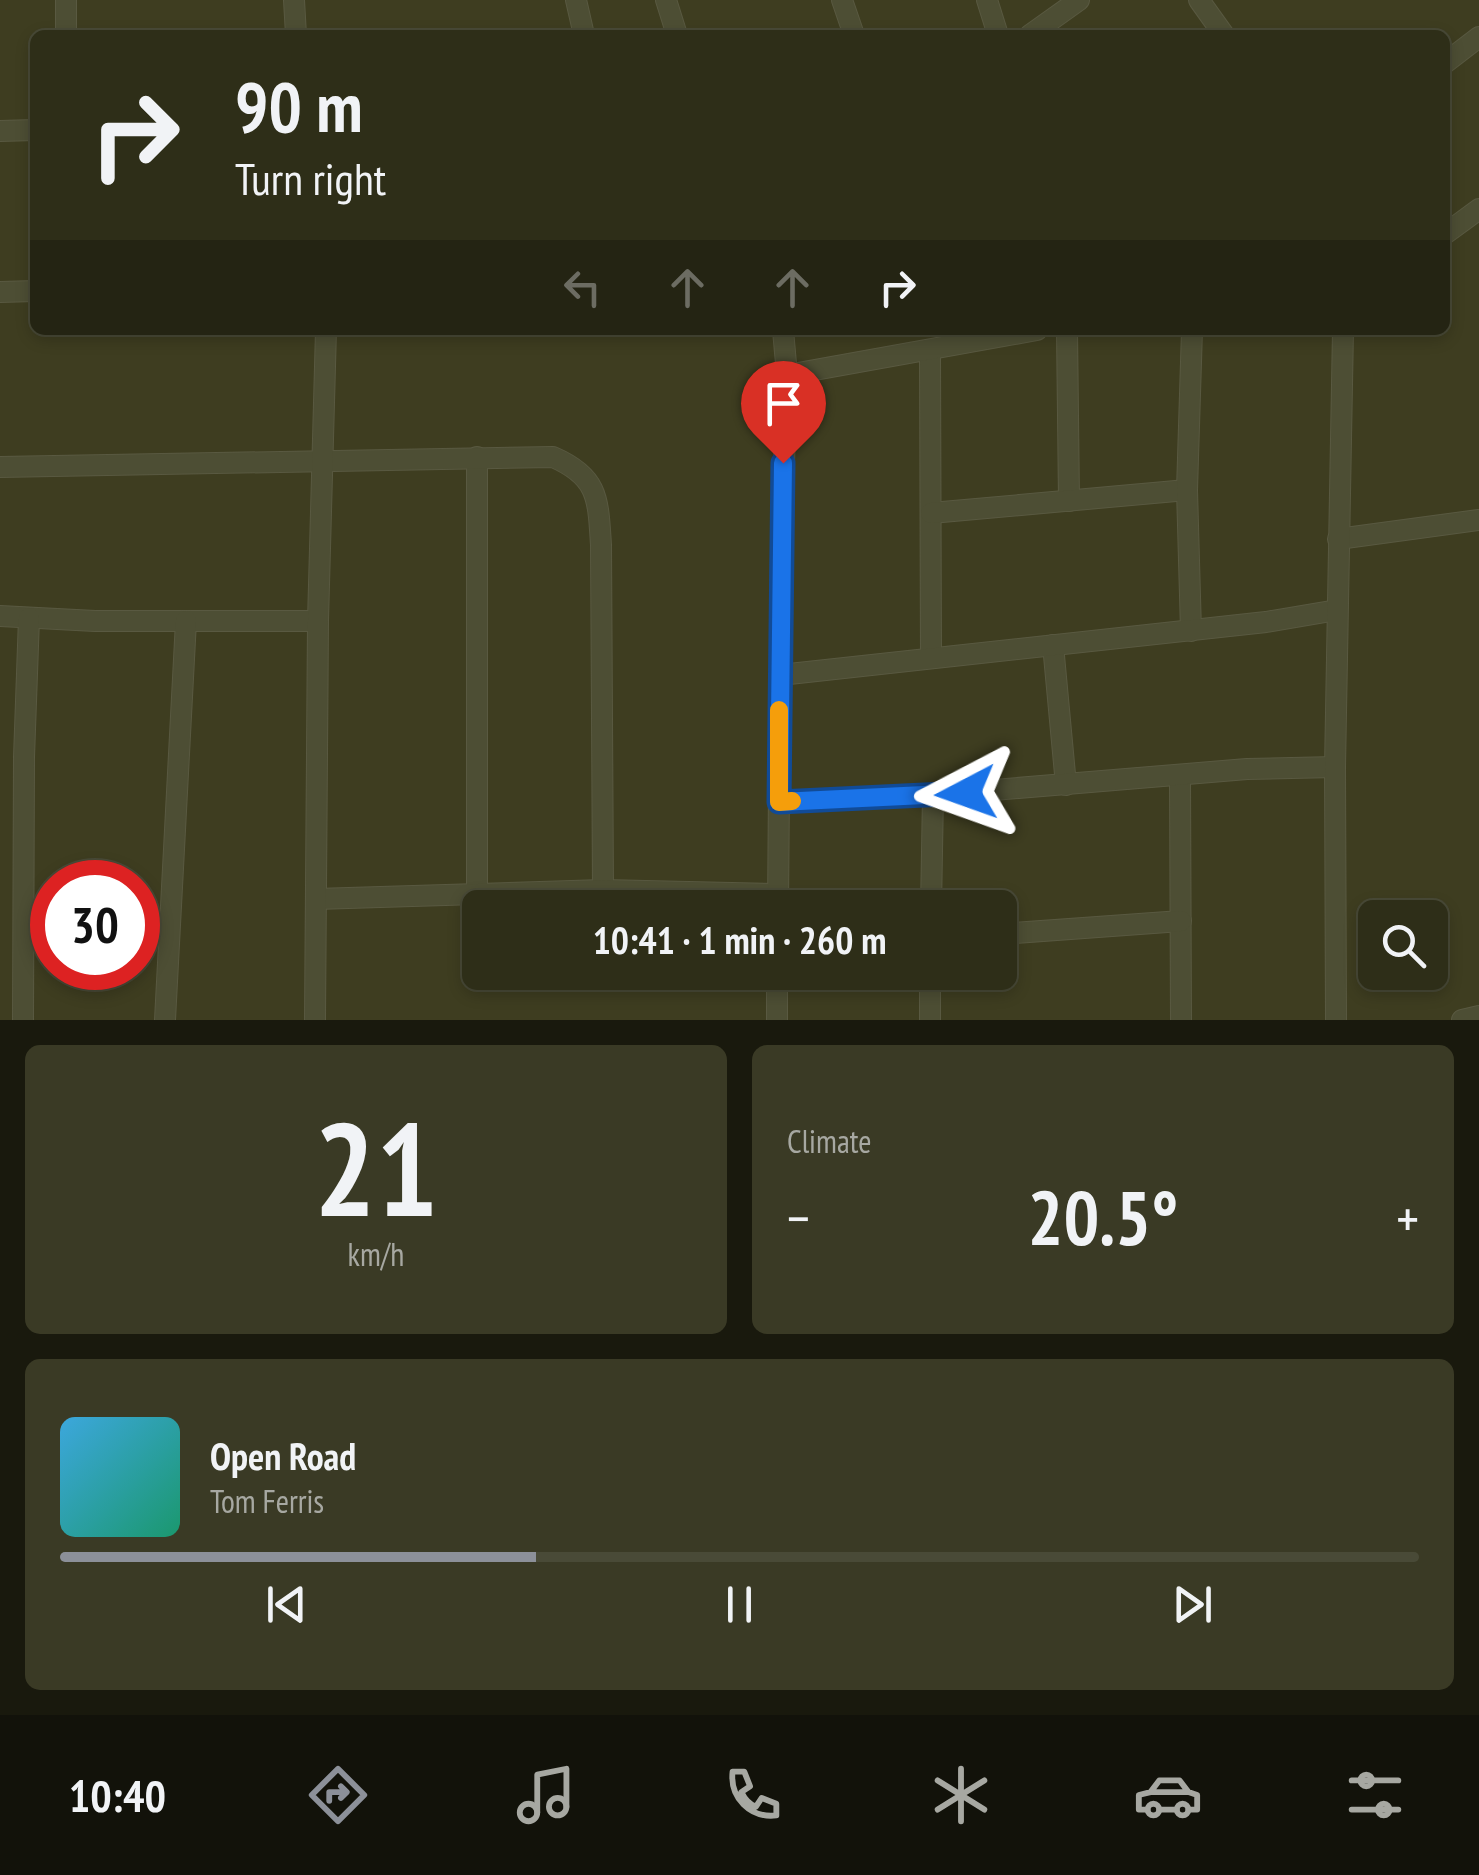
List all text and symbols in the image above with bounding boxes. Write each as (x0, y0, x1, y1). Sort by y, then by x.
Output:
text: 90 m (235, 61, 363, 151)
icon: right (70, 70, 200, 200)
text: Turn right (235, 149, 386, 207)
icon: left (555, 260, 610, 315)
icon: ahead (660, 260, 715, 315)
icon: ahead (765, 260, 820, 315)
icon: right (870, 260, 925, 315)
pin (741, 361, 826, 464)
icon: arrive (756, 376, 811, 431)
position arrow (914, 741, 1018, 845)
speed limit sign: 30 (30, 860, 160, 990)
map controls (1358, 900, 1448, 990)
button: search (1358, 900, 1448, 990)
text: 10:41 · 1 min · 260 m (593, 915, 886, 964)
text: 21 (314, 1084, 438, 1252)
text: Climate (787, 1120, 871, 1162)
text: 20.5° (1028, 1169, 1178, 1266)
text: − (787, 1182, 810, 1253)
text: + (1396, 1182, 1419, 1253)
text: km/h (348, 1233, 404, 1275)
text: Open Road (210, 1431, 356, 1480)
text: Tom Ferris (210, 1480, 324, 1522)
icon: previous (259, 1577, 314, 1632)
icon: pause (712, 1577, 767, 1632)
icon: next (1165, 1577, 1220, 1632)
icon: directions (303, 1760, 373, 1830)
icon: music (511, 1760, 581, 1830)
icon: phone (718, 1760, 788, 1830)
icon: climate (926, 1760, 996, 1830)
icon: car (1133, 1760, 1203, 1830)
icon: filters (1340, 1760, 1410, 1830)
text: 10:40 (69, 1766, 166, 1824)

